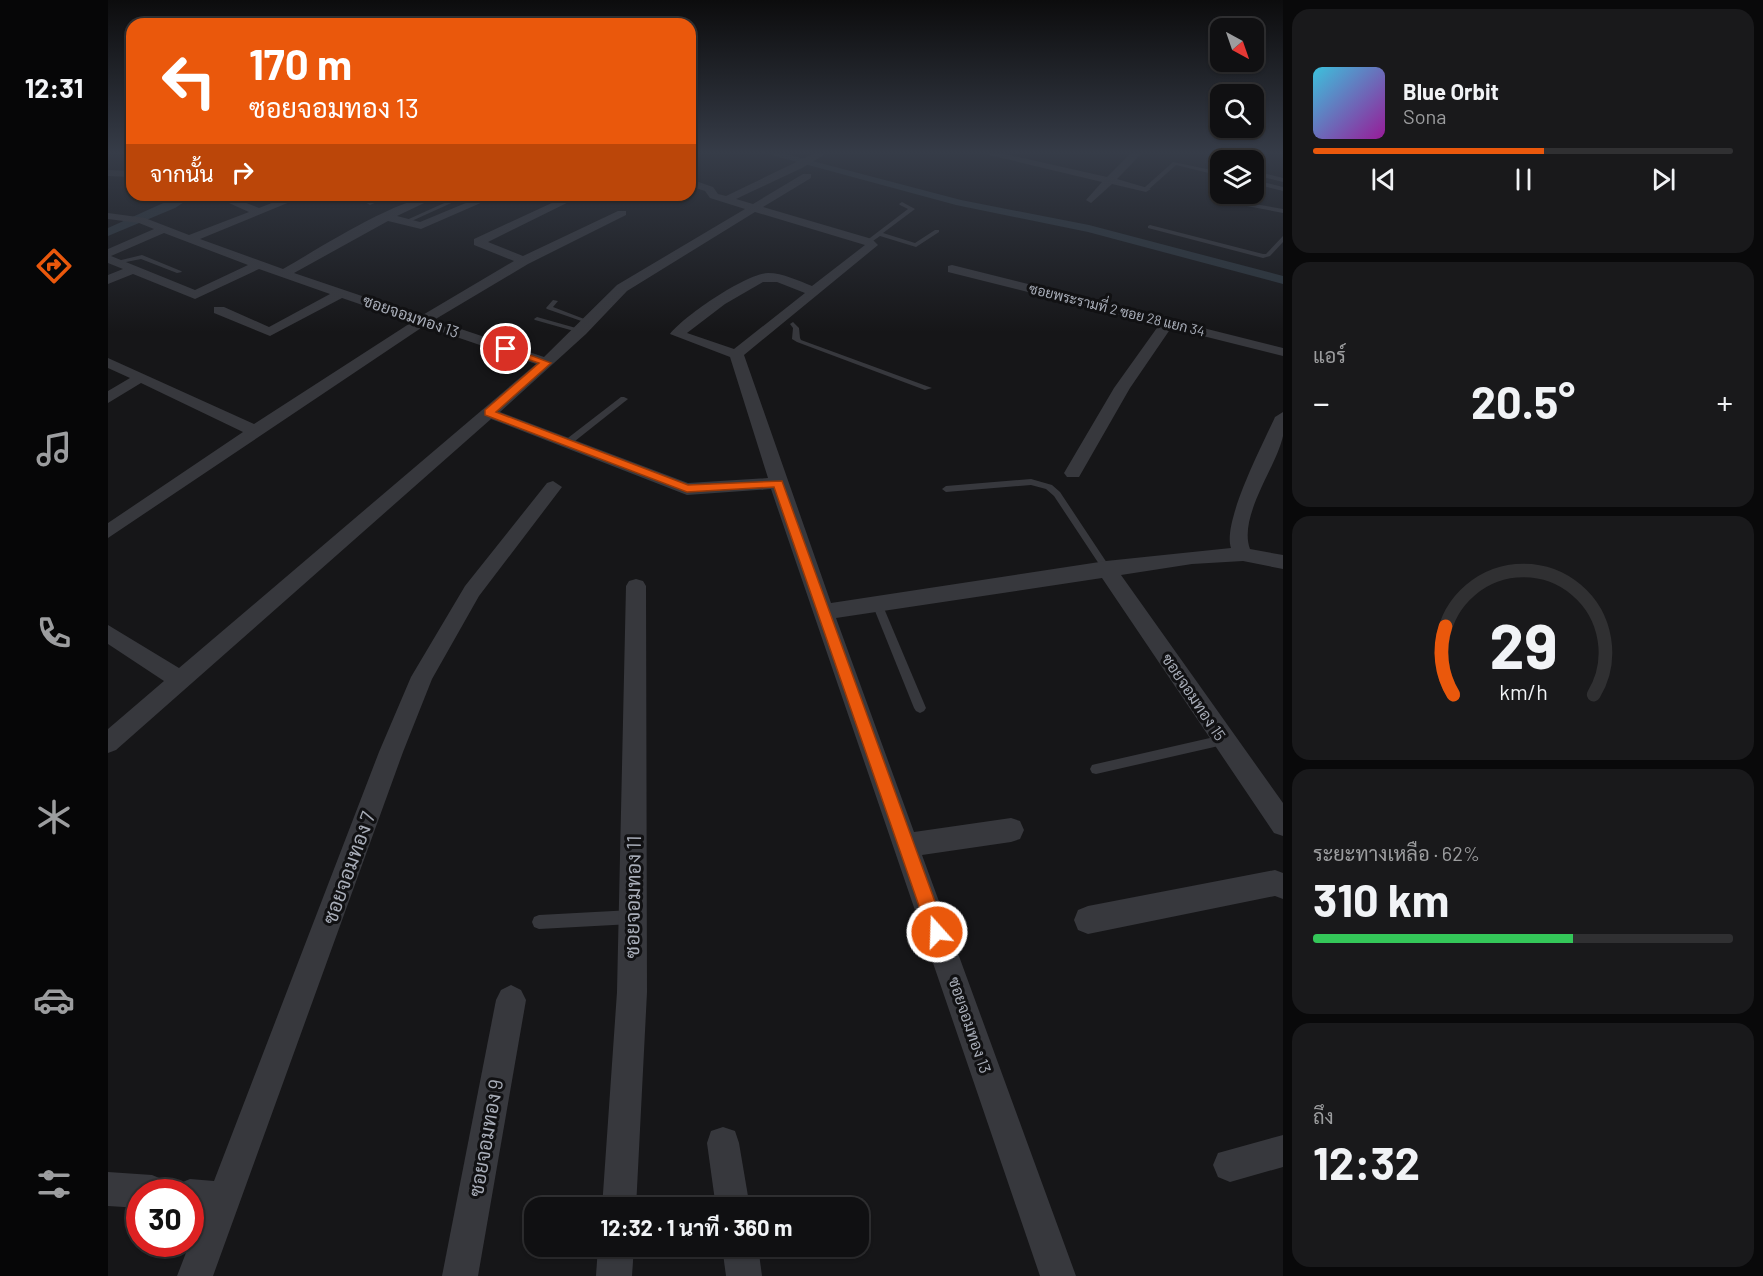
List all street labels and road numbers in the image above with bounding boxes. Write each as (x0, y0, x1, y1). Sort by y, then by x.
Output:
street label: ซอยพระรามที่ 2 ซอย 28 แยก 34 (1027, 276, 1208, 340)
street label: ซอยจอมทอง 13 (360, 290, 462, 341)
street label: ซอยจอมทอง 15 (1158, 650, 1230, 744)
street label: ซอยจอมทอง 7 (317, 808, 380, 927)
street label: ซอยจอมทอง 11 (619, 835, 645, 959)
street label: ซอยจอมทอง 13 (945, 974, 996, 1076)
street label: ซอยจอมทอง 9 (463, 1077, 507, 1199)

